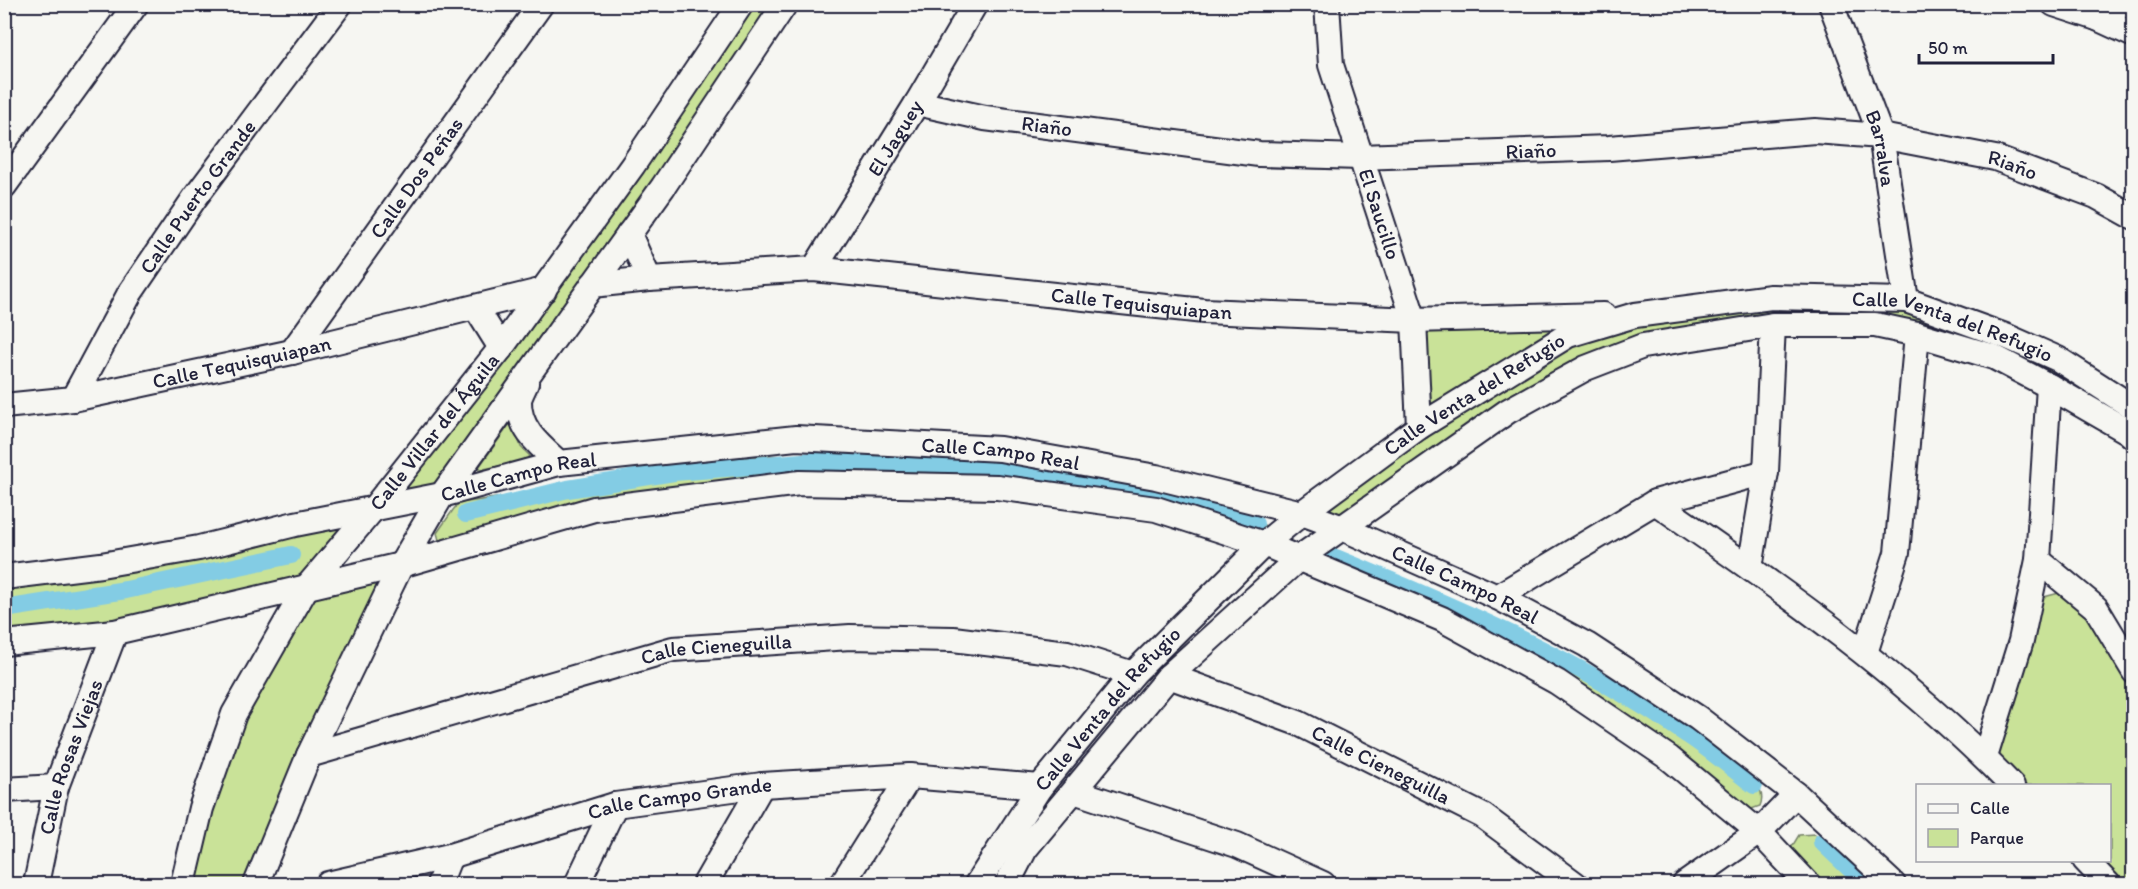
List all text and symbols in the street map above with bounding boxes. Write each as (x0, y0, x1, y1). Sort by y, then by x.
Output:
scale bar (1919, 27, 2052, 65)
text: 50 m (1928, 37, 1968, 59)
street label: El Jaguey (862, 95, 928, 181)
street label: Barralva (1860, 106, 1902, 188)
street label: Riaño (1020, 110, 1074, 141)
street label: Calle Dos Peñas (364, 112, 468, 243)
street label: Calle Puerto Grande (134, 115, 261, 278)
street label: Riaño (1505, 137, 1557, 164)
street label: Riaño (1986, 144, 2041, 185)
street label: El Saucillo (1354, 165, 1406, 263)
street label: Calle Tequisquiapan (1050, 282, 1233, 324)
street label: Calle Venta del Refugio (1852, 286, 2057, 367)
street label: Calle Venta del Refugio (1378, 327, 1569, 461)
street label: Calle Tequisquiapan (150, 330, 334, 394)
street label: Calle Villar del Águila (364, 348, 504, 515)
street label: Calle Campo Real (921, 432, 1082, 475)
street label: Calle Campo Real (438, 446, 598, 507)
street label: Calle Campo Real (1388, 539, 1543, 629)
street label: Calle Venta del Refugio (1029, 621, 1186, 796)
street label: Calle Cieneguilla (638, 628, 792, 670)
street label: Calle Rosas Viejas (33, 676, 108, 837)
street label: Calle Cieneguilla (1308, 719, 1455, 809)
street label: Calle Campo Grande (584, 771, 773, 825)
legend (1916, 784, 2111, 862)
text: Calle (1970, 797, 2010, 819)
text: Parque (1970, 827, 2024, 849)

